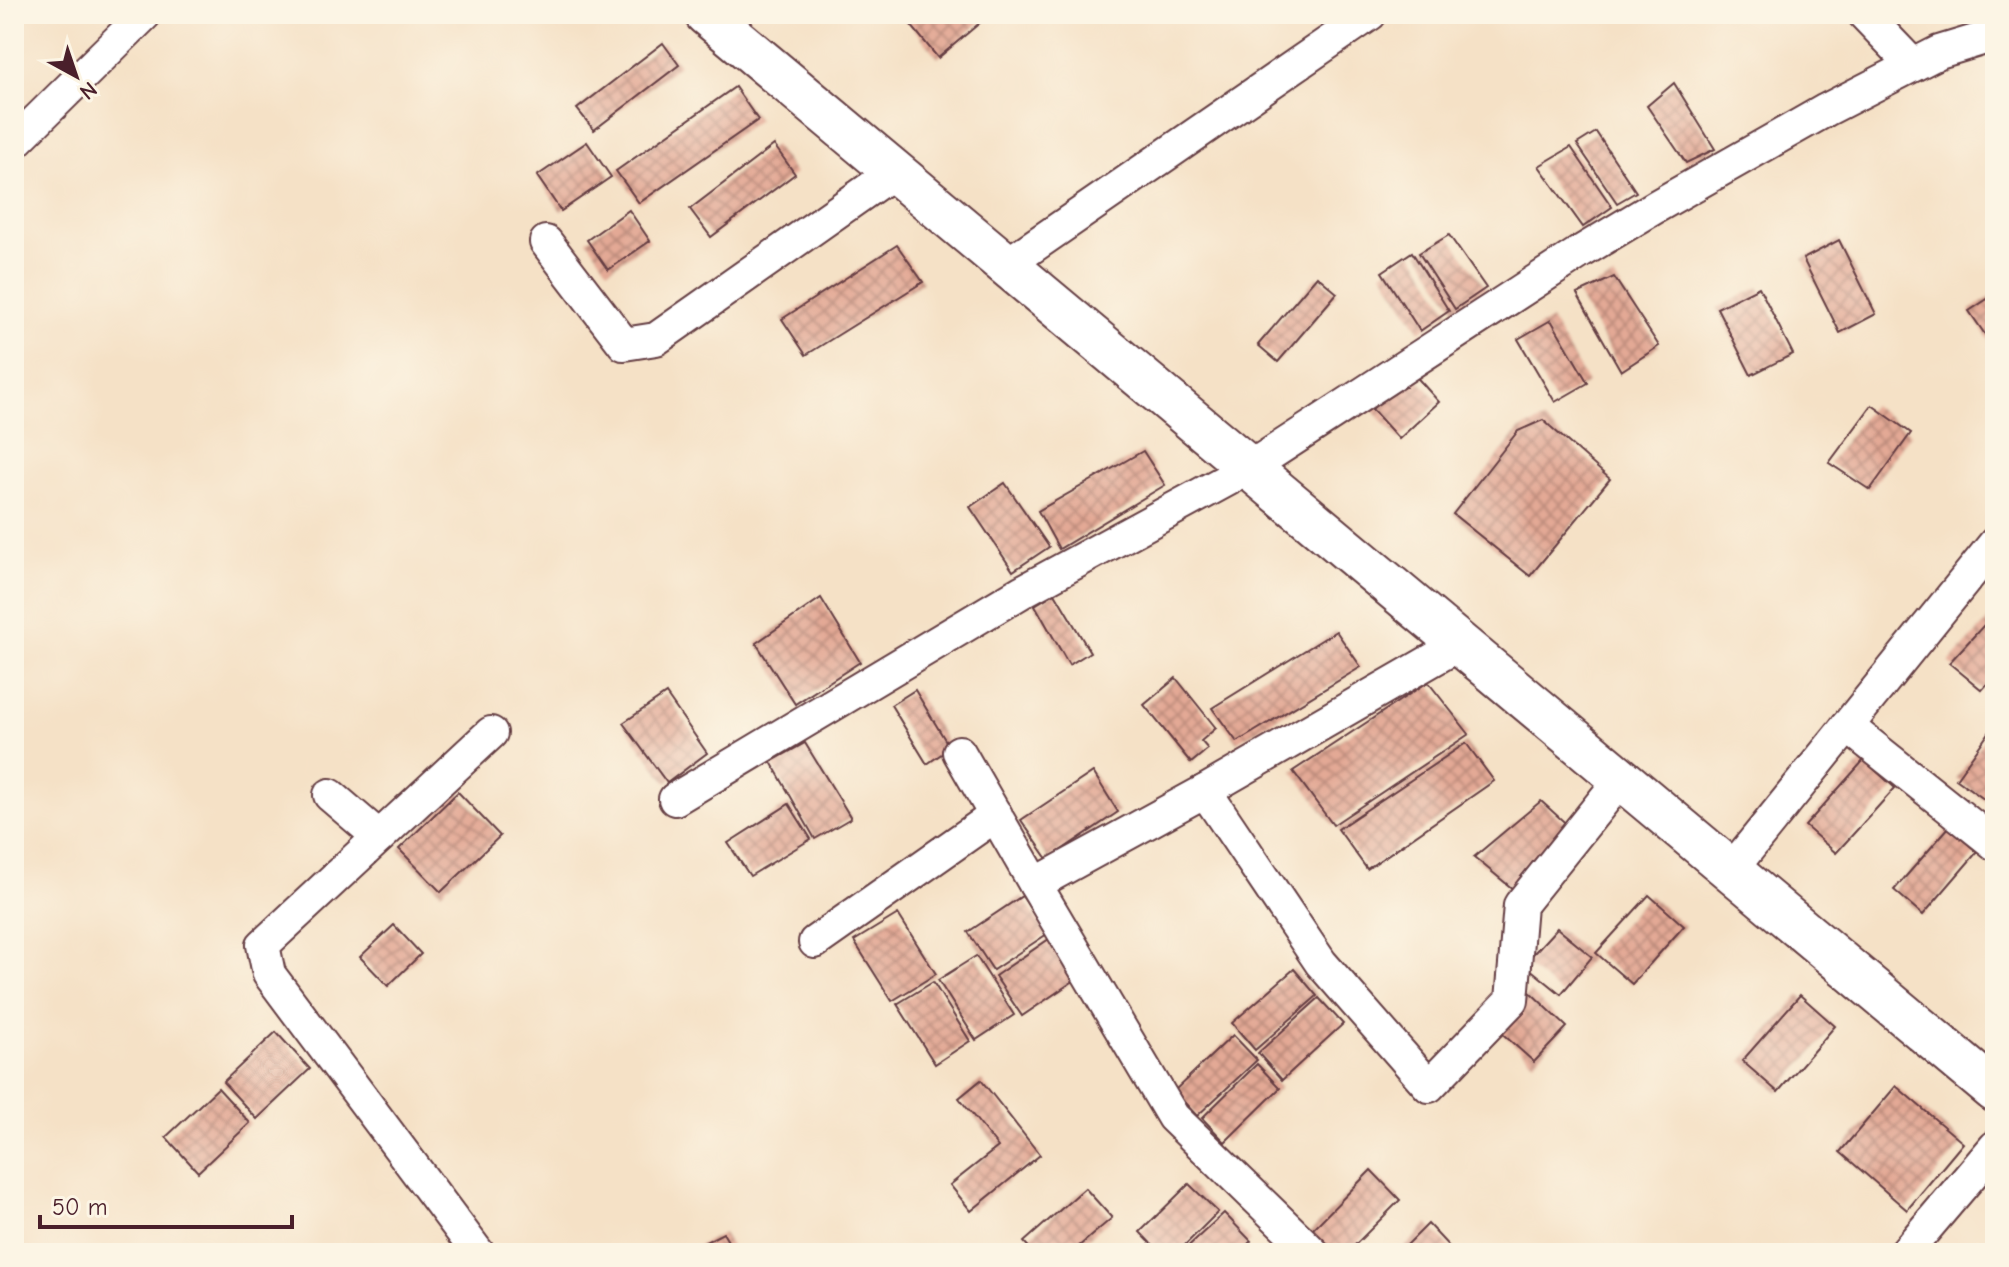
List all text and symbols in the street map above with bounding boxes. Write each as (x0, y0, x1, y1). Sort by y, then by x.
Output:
north arrow (36, 36, 116, 116)
text: N (74, 76, 102, 105)
scale bar (40, 1179, 292, 1229)
text: 50 m (52, 1193, 108, 1221)

